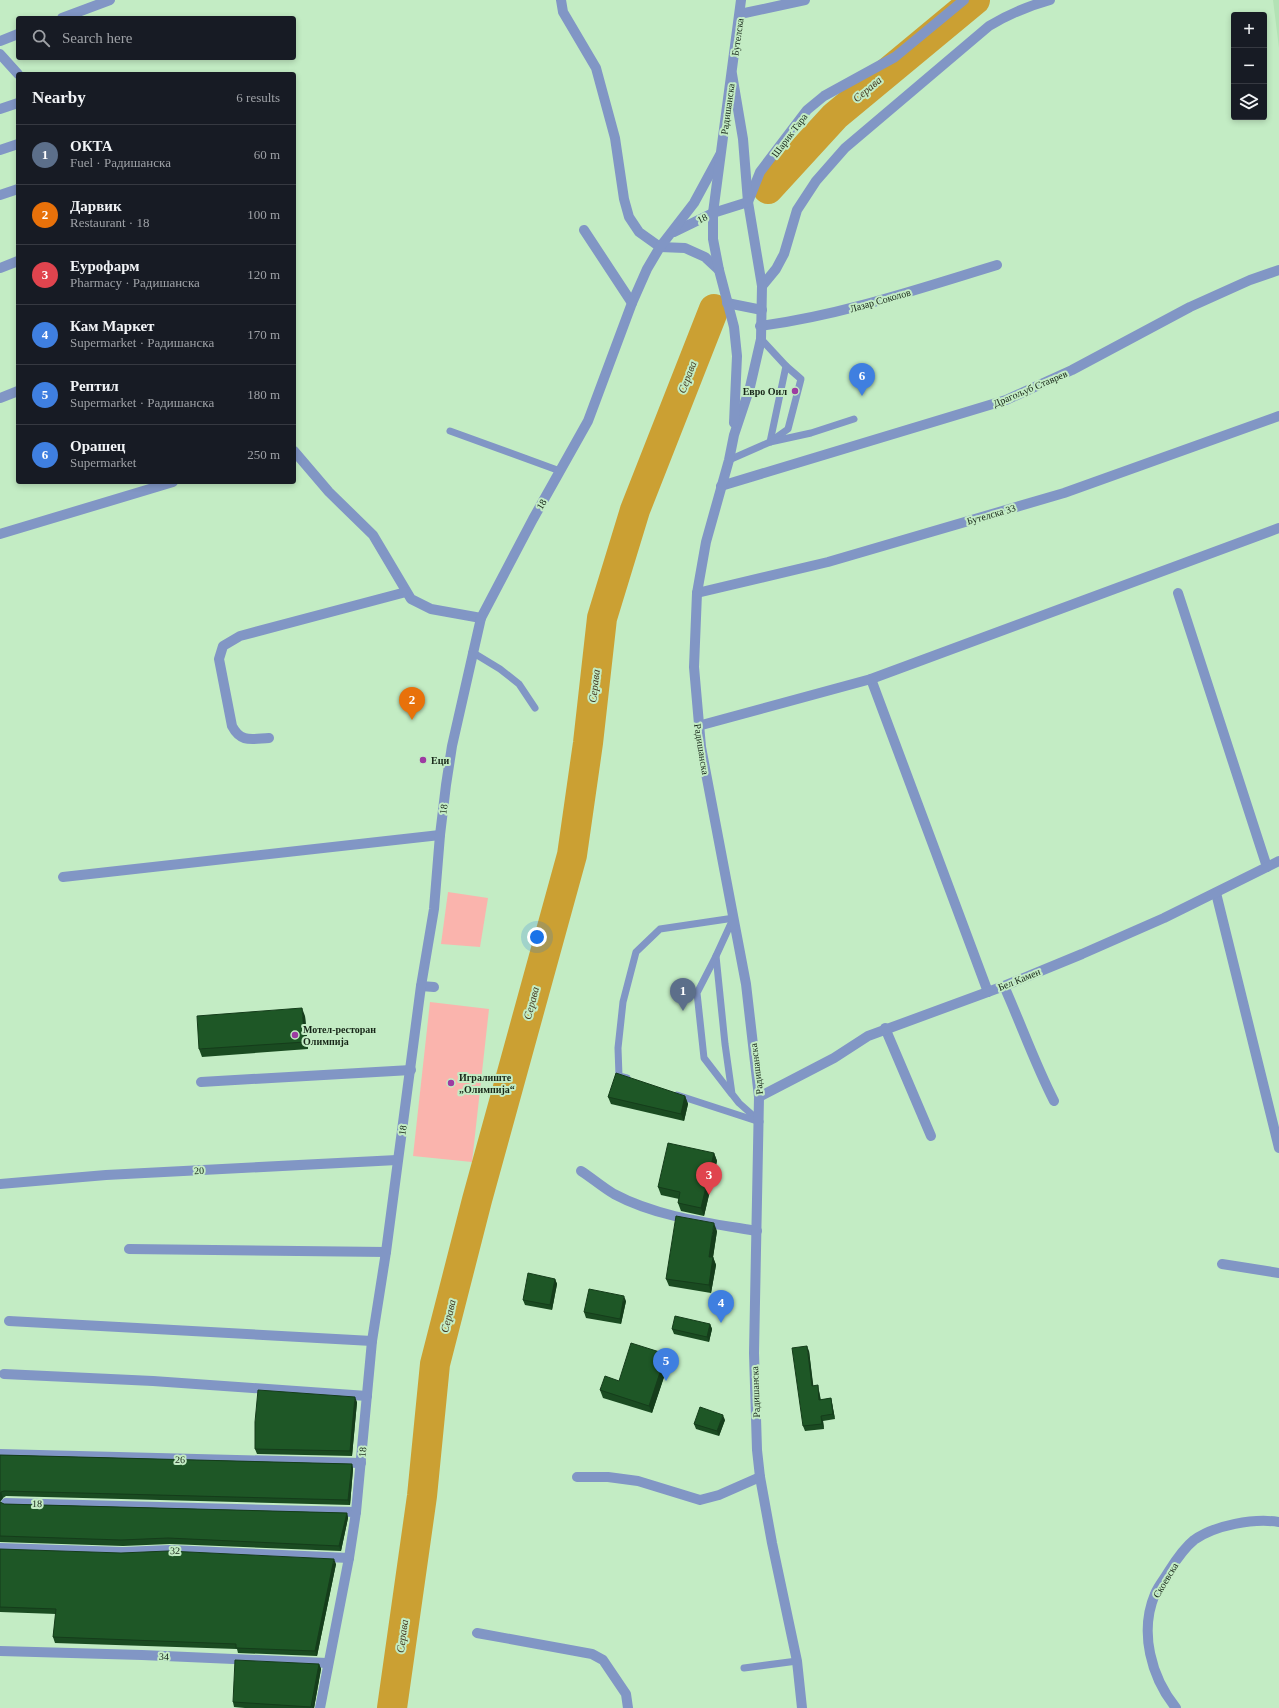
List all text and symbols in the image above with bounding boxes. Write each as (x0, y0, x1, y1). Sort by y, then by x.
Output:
map controls (1231, 12, 1267, 120)
button: + (1231, 12, 1267, 48)
search box (16, 16, 296, 60)
street label: Бутелска (729, 17, 746, 57)
icon: search (30, 27, 52, 49)
text: Search here (62, 30, 132, 46)
button: − (1231, 48, 1267, 84)
water label: Серава (850, 73, 884, 104)
street label: Радишанска (718, 82, 737, 135)
button: layers (1231, 84, 1267, 120)
text: Nearby (32, 88, 86, 107)
text: 6 results (236, 90, 280, 105)
street label: Шарик Тара (769, 111, 810, 159)
text: ОКТА (70, 138, 113, 154)
text: 1 (42, 147, 48, 162)
text: 60 m (254, 147, 280, 162)
text: Fuel · Радишанска (70, 155, 171, 170)
text: Дарвик (70, 198, 122, 214)
text: 2 (42, 207, 48, 222)
text: 100 m (247, 207, 280, 222)
street label: 18 (695, 211, 709, 226)
text: Restaurant · 18 (70, 215, 149, 230)
text: Еурофарм (70, 258, 140, 274)
text: 3 (42, 267, 48, 282)
text: 120 m (247, 267, 280, 282)
text: Pharmacy · Радишанска (70, 275, 200, 290)
street label: Лазар Соколов (848, 286, 912, 314)
text: Кам Маркет (70, 318, 154, 334)
text: 4 (42, 327, 48, 342)
text: 170 m (247, 327, 280, 342)
text: Supermarket · Радишанска (70, 335, 214, 350)
water label: Серава (675, 359, 699, 395)
pin: 6 (849, 363, 875, 396)
street label: Драгољуб Ставрев (992, 368, 1069, 409)
text: Рептил (70, 378, 119, 394)
place label: Евро Оил (743, 386, 787, 397)
marker: Евро Оил (790, 386, 800, 396)
text: 5 (42, 387, 48, 402)
text: 180 m (247, 387, 280, 402)
text: Supermarket · Радишанска (70, 395, 214, 410)
text: Орашец (70, 438, 125, 454)
text: 6 (42, 447, 48, 462)
text: 250 m (247, 447, 280, 462)
text: Supermarket (70, 455, 136, 470)
street label: 18 (534, 497, 549, 511)
street label: Бутелска 33 (965, 502, 1017, 527)
water label: Серава (586, 668, 602, 703)
pin: 2 (399, 687, 425, 720)
street label: Радишанска (692, 723, 711, 776)
marker: Еци (418, 755, 428, 765)
place label: Еци (431, 755, 449, 766)
street label: 18 (437, 803, 450, 815)
your location (527, 927, 547, 947)
street label: Бел Камен (996, 966, 1043, 993)
pin: 1 (670, 978, 696, 1011)
water label: Серава (521, 985, 541, 1021)
place label: Мотел-ресторан Олимпија (303, 1024, 376, 1047)
marker: Мотел-ресторан Олимпија (290, 1030, 300, 1040)
street label: Радишанска (748, 1042, 765, 1095)
place label: Игралиште „Олимпија“ (459, 1072, 515, 1095)
marker: Игралиште „Олимпија“ (446, 1078, 456, 1088)
street label: 18 (396, 1124, 409, 1136)
pin: 3 (696, 1162, 722, 1195)
street label: 20 (194, 1165, 204, 1176)
pin: 4 (708, 1290, 734, 1323)
water label: Серава (438, 1298, 458, 1334)
pin: 5 (653, 1348, 679, 1381)
street label: Радишанска (749, 1365, 762, 1418)
street label: 18 (357, 1447, 368, 1458)
street label: 26 (175, 1454, 185, 1465)
street label: 18 (32, 1498, 42, 1509)
street label: 32 (170, 1545, 180, 1556)
street label: Скоевска (1151, 1560, 1180, 1600)
water label: Серава (394, 1618, 410, 1653)
street label: 34 (159, 1651, 169, 1662)

